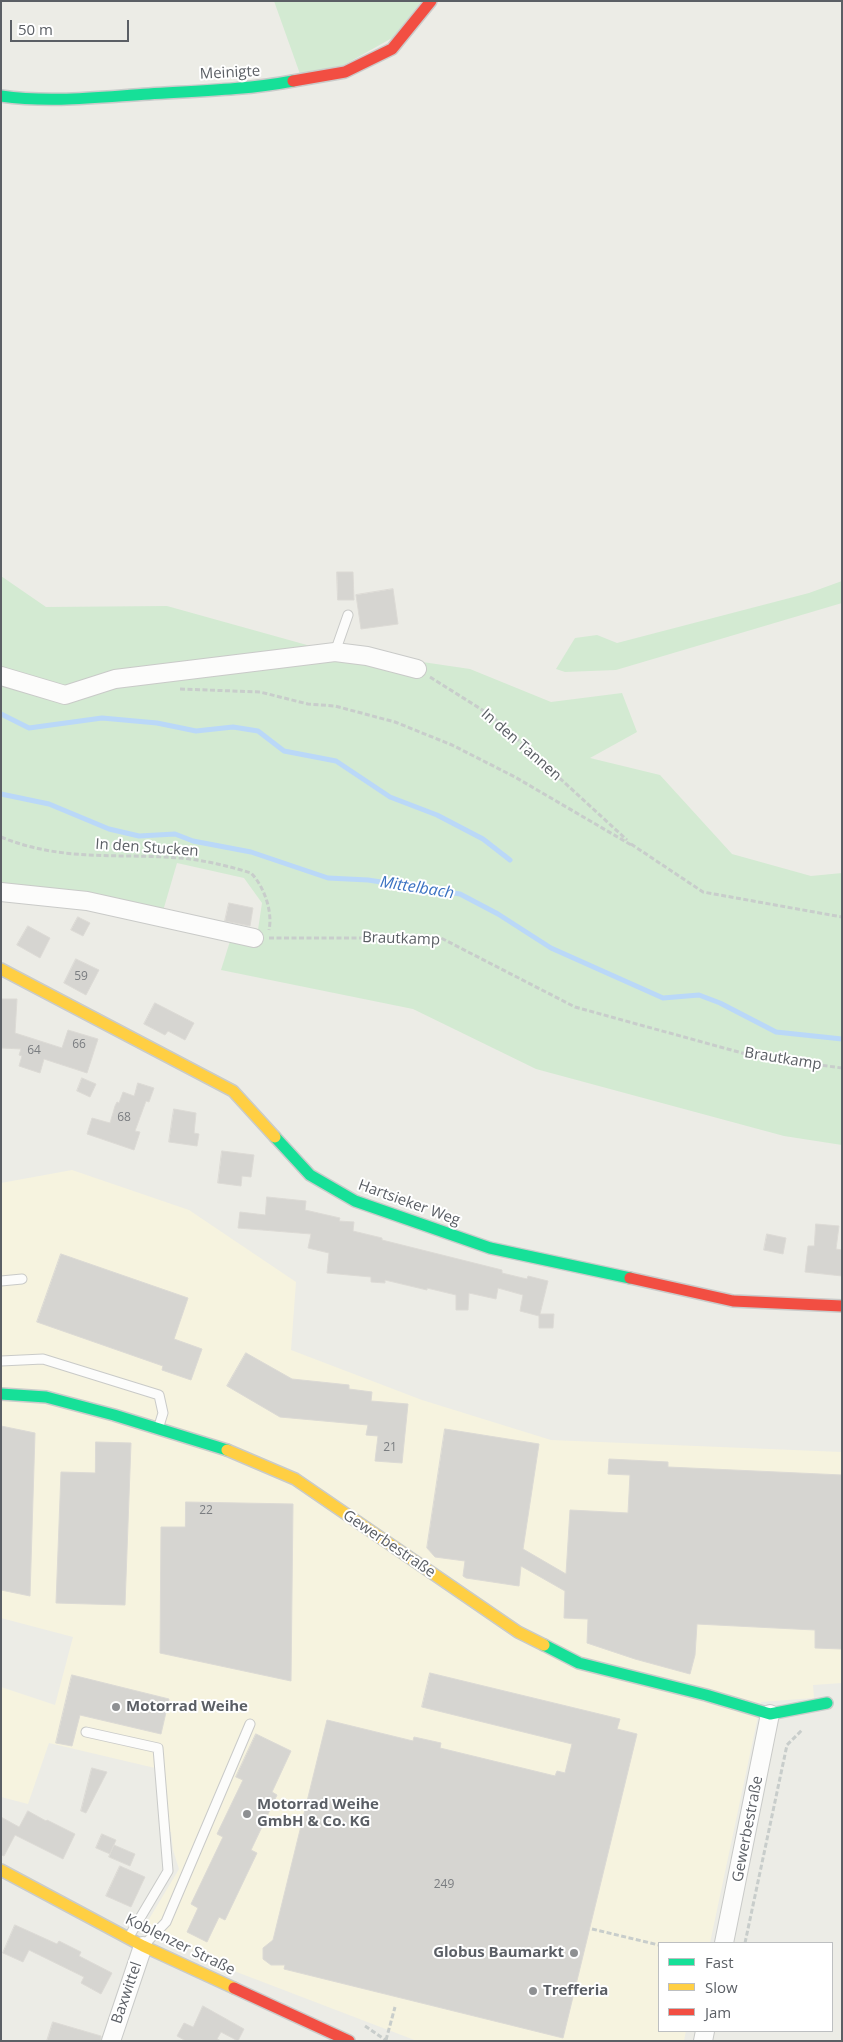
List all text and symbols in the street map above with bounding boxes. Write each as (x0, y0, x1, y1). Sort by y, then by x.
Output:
scale bar (12, 10, 131, 42)
text: 50 m (18, 19, 53, 39)
street label: Meinigte (199, 62, 261, 84)
street label: In den Tannen (477, 705, 565, 785)
street label: In den Stucken (95, 835, 199, 861)
water label: Mittelbach (379, 873, 455, 903)
street label: Brautkamp (362, 929, 440, 949)
house number: 59 (74, 970, 88, 984)
house number: 66 (72, 1038, 86, 1052)
house number: 64 (27, 1044, 41, 1058)
street label: Brautkamp (743, 1044, 823, 1074)
house number: 68 (117, 1111, 131, 1125)
street label: Hartsieker Weg (356, 1176, 462, 1230)
house number: 21 (383, 1441, 397, 1455)
house number: 22 (199, 1504, 213, 1518)
street label: Gewerbestraße (339, 1506, 439, 1582)
place label: Motorrad Weihe (126, 1698, 248, 1716)
marker: Motorrad Weihe (110, 1701, 122, 1713)
street label: Gewerbestraße (729, 1774, 767, 1884)
place label: Motorrad Weihe GmbH & Co. KG (257, 1796, 379, 1831)
marker: Motorrad Weihe GmbH & Co. KG (241, 1808, 253, 1820)
house number: 249 (434, 1878, 454, 1892)
street label: Koblenzer Straße (122, 1911, 238, 1979)
legend (658, 1942, 833, 2032)
place label: Globus Baumarkt (433, 1944, 564, 1962)
marker: Globus Baumarkt (568, 1947, 580, 1959)
text: Fast (705, 1952, 734, 1972)
street label: Baxwittel (108, 1960, 146, 2026)
text: Slow (705, 1977, 738, 1997)
place label: Trefferia (543, 1982, 608, 2000)
marker: Trefferia (527, 1985, 539, 1997)
text: Jam (705, 2002, 731, 2022)

